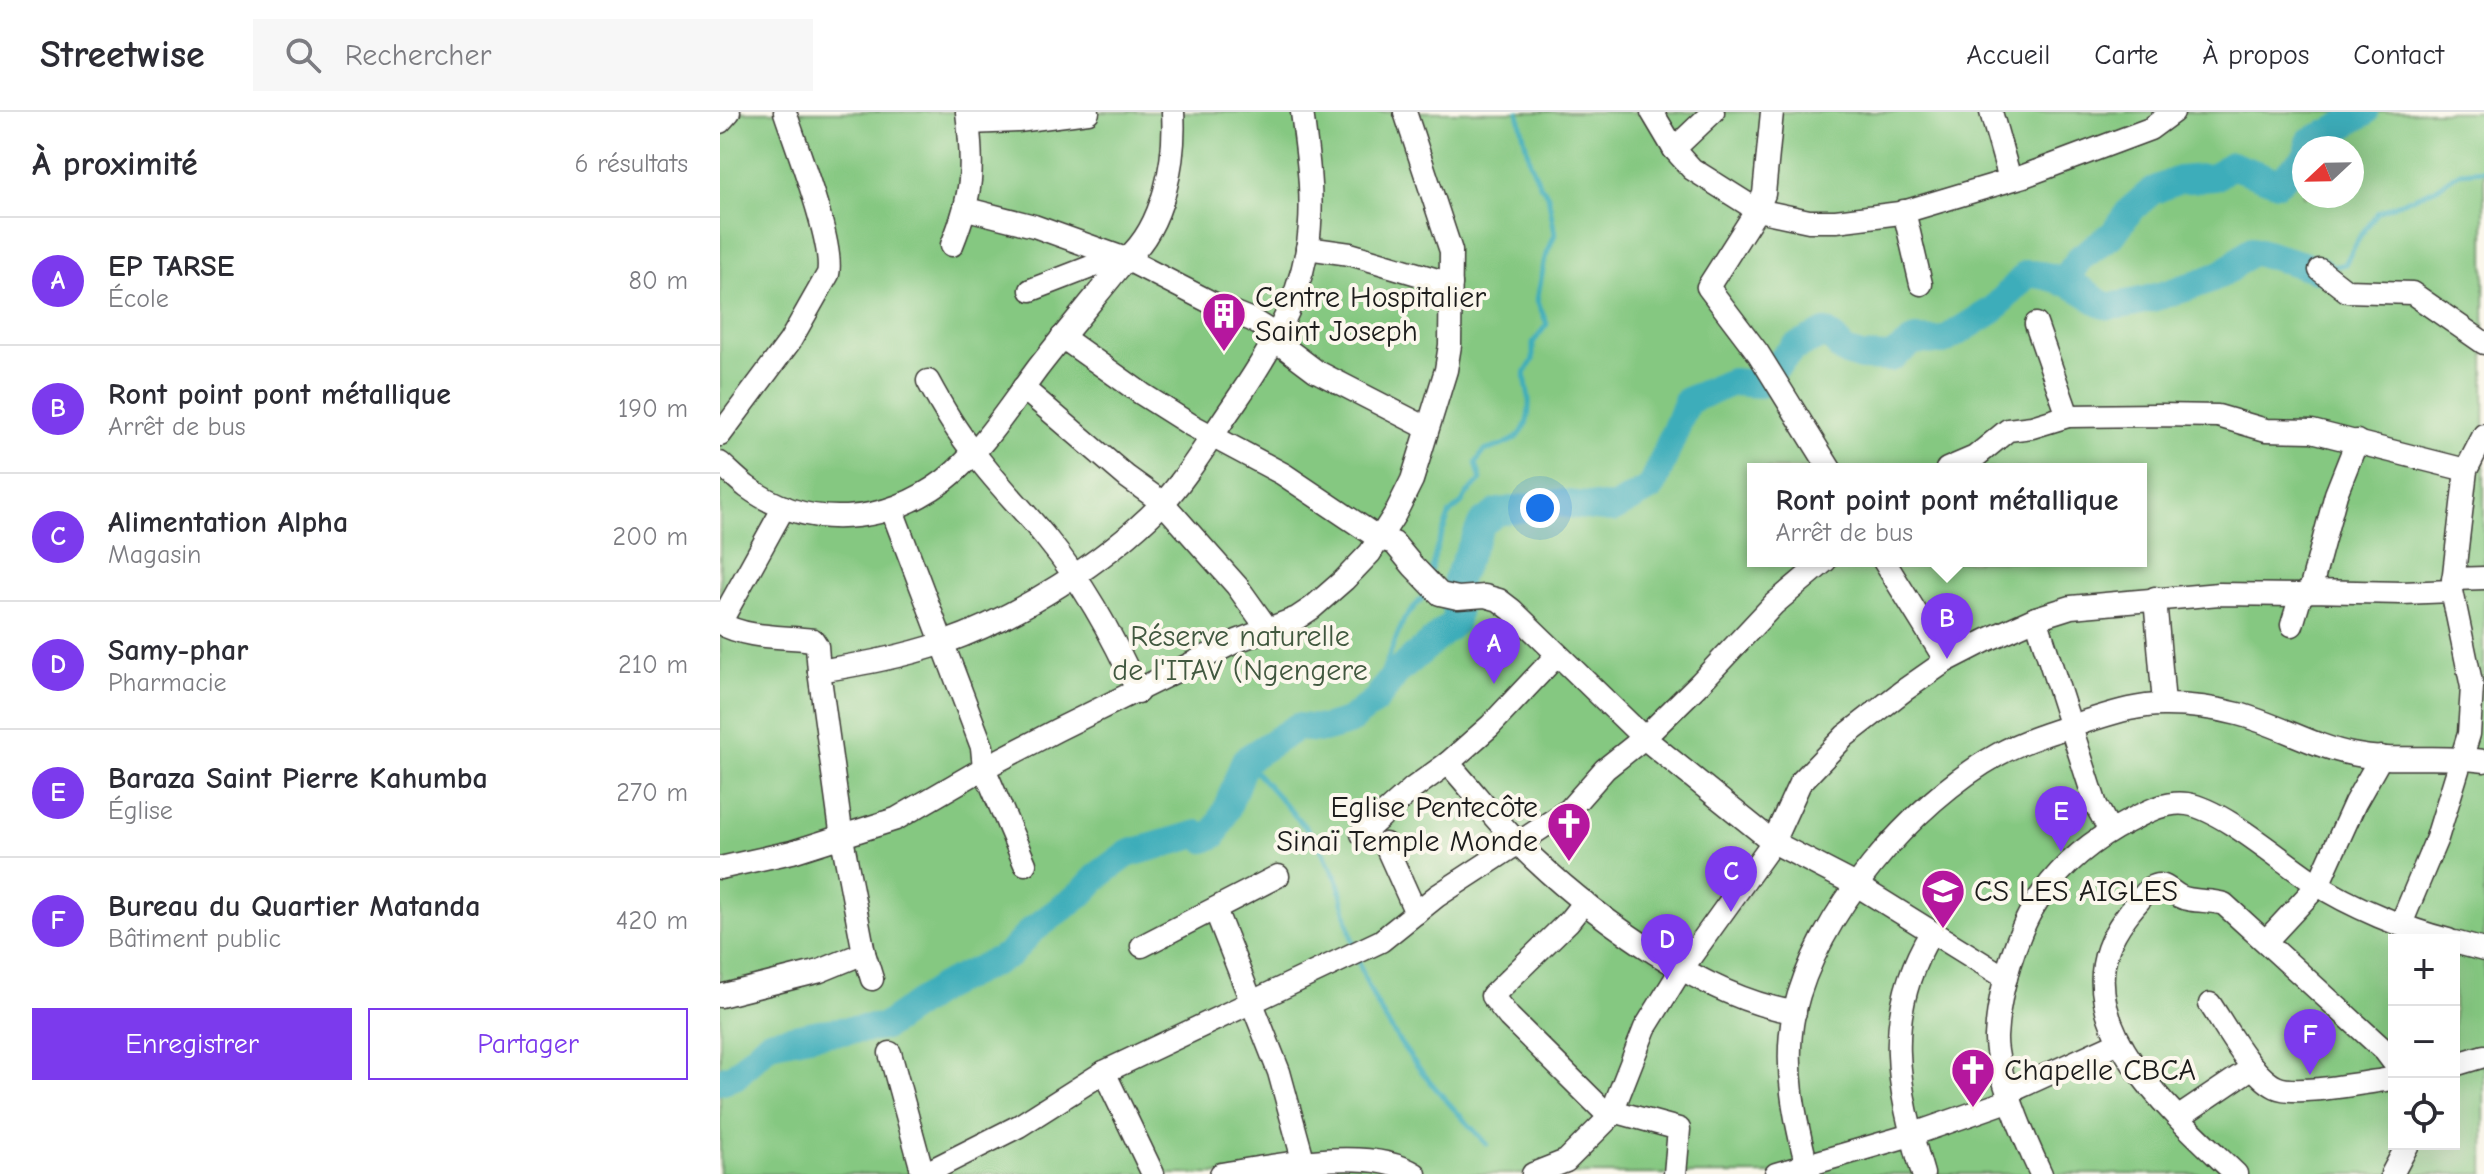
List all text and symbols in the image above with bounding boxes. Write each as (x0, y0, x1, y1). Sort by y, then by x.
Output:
search box (253, 19, 813, 91)
text: Streetwise (40, 33, 205, 77)
icon: search (281, 33, 325, 77)
text: Rechercher (345, 38, 491, 73)
text: Accueil (1966, 39, 2050, 71)
text: Carte (2094, 39, 2158, 71)
text: À propos (2202, 39, 2309, 71)
text: Contact (2353, 39, 2444, 71)
north arrow (2292, 136, 2364, 208)
text: À proximité (32, 144, 198, 184)
text: 6 résultats (575, 149, 688, 179)
text: EP TARSE (108, 249, 234, 284)
text: A (51, 266, 65, 296)
text: 80 m (629, 266, 688, 296)
place label: Centre Hospitalier Saint Joseph (1255, 280, 1486, 349)
text: École (108, 284, 169, 314)
building icon: Centre Hospitalier Saint Joseph (1200, 290, 1248, 353)
text: Ront point pont métallique (108, 377, 451, 412)
text: B (50, 394, 66, 424)
text: 190 m (618, 394, 688, 424)
text: Arrêt de bus (108, 412, 246, 442)
popup (1747, 463, 2147, 567)
text: Ront point pont métallique (1775, 483, 2119, 518)
your location (1520, 488, 1560, 528)
text: Alimentation Alpha (108, 505, 348, 540)
text: Arrêt de bus (1775, 518, 1913, 548)
text: C (50, 522, 66, 552)
text: 200 m (613, 522, 688, 552)
text: Magasin (108, 540, 202, 570)
pin: B (1921, 593, 1973, 659)
pin: A (1468, 618, 1520, 684)
park label: Réserve naturelle de l'ITAV (Ngengere (1112, 619, 1368, 688)
text: Samy-phar (108, 633, 248, 668)
text: D (50, 650, 66, 680)
text: 210 m (618, 650, 688, 680)
text: Pharmacie (108, 668, 227, 698)
text: Baraza Saint Pierre Kahumba (108, 761, 488, 796)
text: E (50, 778, 66, 808)
text: 270 m (616, 778, 688, 808)
pin: E (2035, 786, 2087, 852)
place label: Eglise Pentecôte Sinaï Temple Monde (1277, 790, 1538, 859)
text: Église (108, 796, 173, 826)
church icon: Eglise Pentecôte Sinaï Temple Monde (1545, 800, 1593, 863)
pin: C (1705, 846, 1757, 912)
school or university icon: CS LES AIGLES (1919, 867, 1967, 930)
place label: CS LES AIGLES (1974, 874, 2178, 909)
text: Bureau du Quartier Matanda (108, 889, 480, 924)
text: F (50, 906, 66, 936)
text: 420 m (616, 906, 688, 936)
pin: D (1641, 914, 1693, 980)
text: Bâtiment public (108, 924, 281, 954)
map controls (2388, 934, 2460, 1150)
button: + (2388, 934, 2460, 1006)
button: − (2388, 1006, 2460, 1078)
button: Enregistrer (32, 1008, 352, 1080)
button: Partager (368, 1008, 688, 1080)
pin: F (2284, 1009, 2336, 1075)
church icon: Chapelle CBCA (1949, 1046, 1997, 1109)
place label: Chapelle CBCA (2004, 1053, 2196, 1088)
button: locate (2388, 1078, 2460, 1150)

